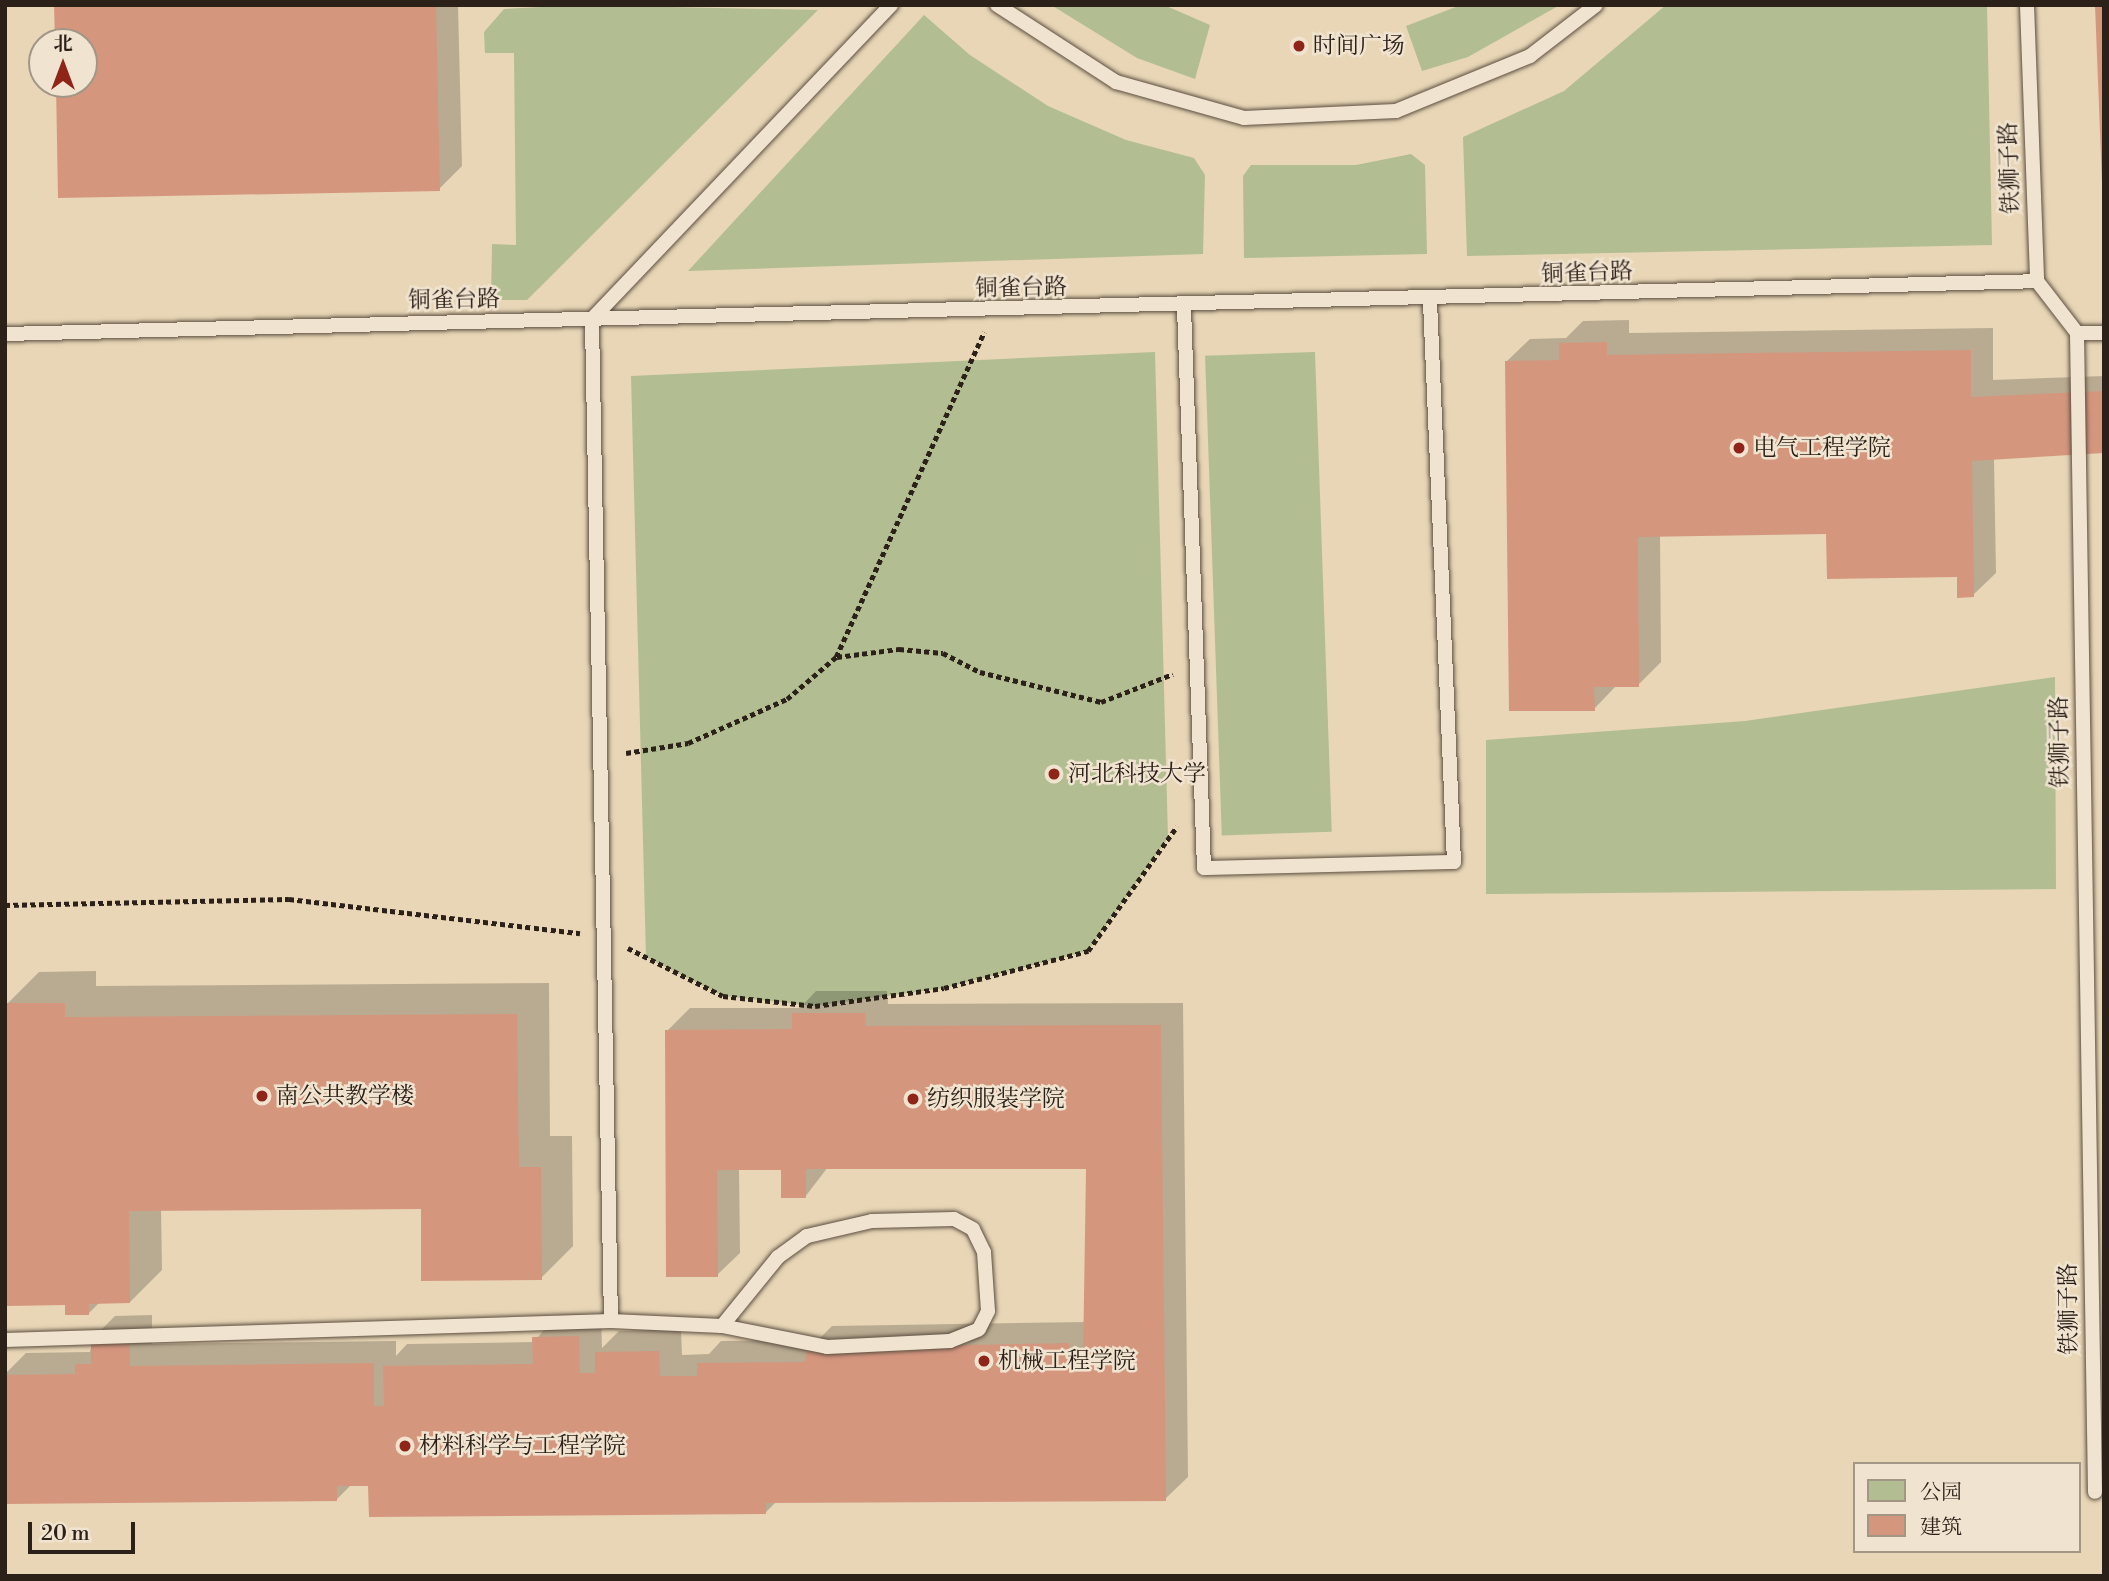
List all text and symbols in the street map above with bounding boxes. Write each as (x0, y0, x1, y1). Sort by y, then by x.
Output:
north arrow (28, 28, 98, 98)
text: 北 (53, 32, 73, 56)
place label: 时间广场 (1313, 32, 1405, 60)
marker: 时间广场 (1291, 38, 1307, 54)
street label: 铁狮子路 (1995, 122, 2025, 214)
street label: 铜雀台路 (1541, 258, 1633, 288)
street label: 铜雀台路 (975, 273, 1067, 303)
street label: 铜雀台路 (408, 285, 500, 315)
place label: 电气工程学院 (1753, 434, 1891, 462)
marker: 电气工程学院 (1731, 440, 1747, 456)
street label: 铁狮子路 (2045, 696, 2075, 788)
place label: 河北科技大学 (1068, 760, 1206, 788)
marker: 河北科技大学 (1046, 766, 1062, 782)
place label: 南公共教学楼 (276, 1082, 414, 1110)
place label: 纺织服装学院 (927, 1085, 1065, 1113)
marker: 南公共教学楼 (254, 1088, 270, 1104)
marker: 纺织服装学院 (905, 1091, 921, 1107)
street label: 铁狮子路 (2054, 1263, 2084, 1355)
place label: 机械工程学院 (998, 1347, 1136, 1375)
marker: 机械工程学院 (976, 1353, 992, 1369)
place label: 材料科学与工程学院 (419, 1432, 626, 1460)
marker: 材料科学与工程学院 (397, 1438, 413, 1454)
legend (1854, 1462, 2081, 1553)
text: 公园 (1920, 1480, 1962, 1506)
scale bar (32, 1508, 138, 1552)
text: 建筑 (1920, 1515, 1962, 1541)
text: 20 m (41, 1521, 90, 1547)

